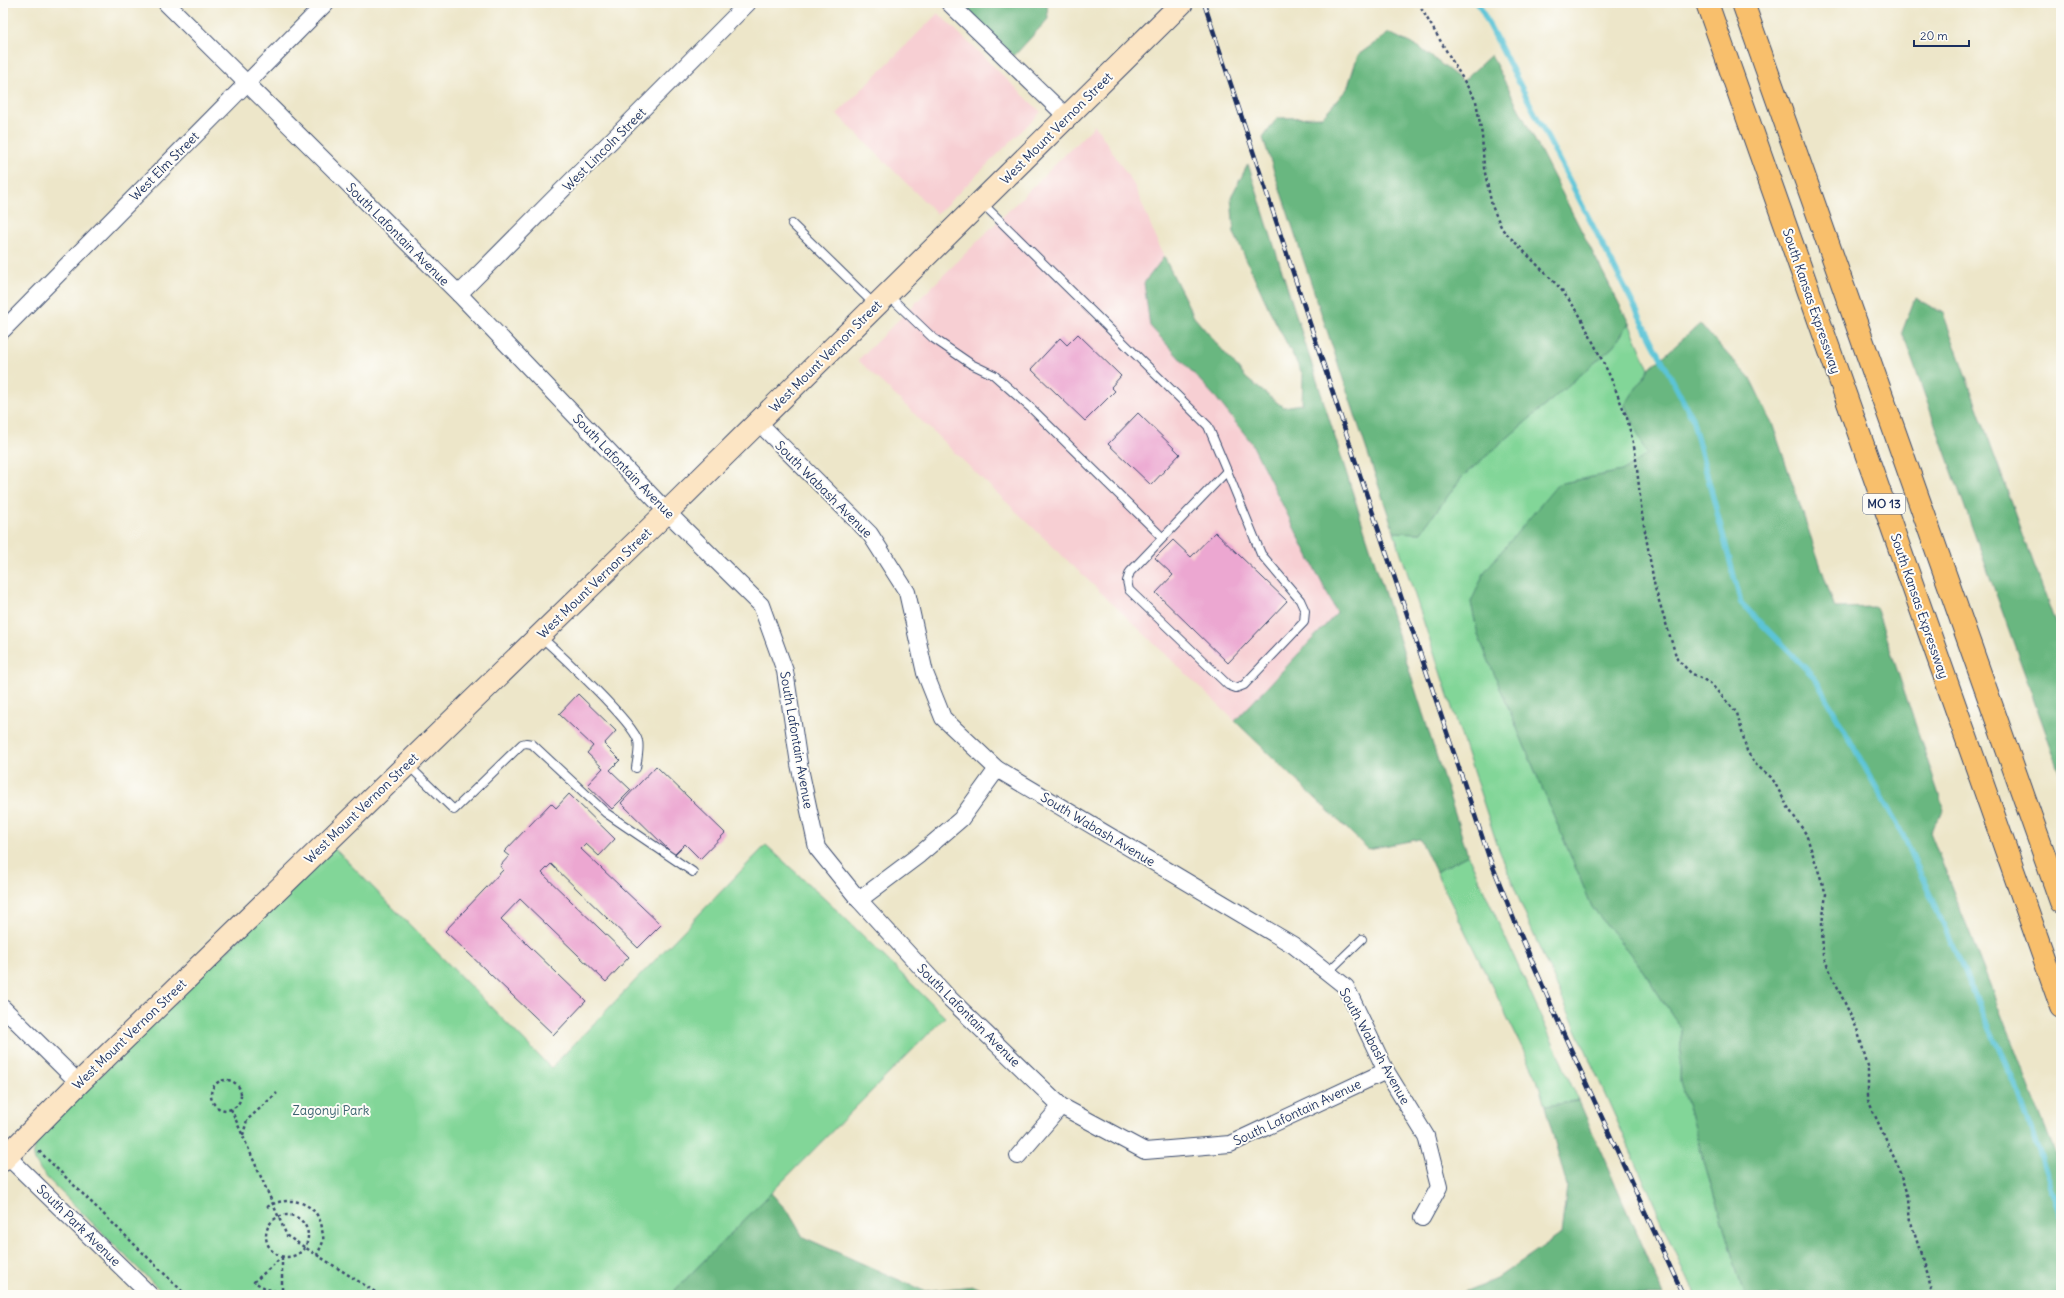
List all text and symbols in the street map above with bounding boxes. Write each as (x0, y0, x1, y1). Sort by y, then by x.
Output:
scale bar (1914, 22, 1969, 48)
text: 20 m (1920, 28, 1948, 43)
street label: West Mount Vernon Street (997, 68, 1117, 188)
street label: West Lincoln Street (559, 104, 650, 195)
street label: West Elm Street (126, 128, 203, 205)
street label: South Lafontain Avenue (342, 179, 453, 290)
street label: South Kansas Expressway (1779, 226, 1844, 376)
street label: West Mount Vernon Street (766, 296, 886, 416)
street label: South Lafontain Avenue (569, 410, 678, 522)
street label: South Wabash Avenue (771, 437, 876, 542)
road number: MO 13 (1863, 494, 1905, 514)
street label: West Mount Vernon Street (534, 524, 655, 642)
street label: South Kansas Expressway (1887, 531, 1952, 681)
street label: South Lafontain Avenue (776, 670, 817, 810)
street label: West Mount Vernon Street (301, 749, 422, 867)
street label: South Wabash Avenue (1037, 789, 1158, 870)
street label: South Lafontain Avenue (913, 960, 1024, 1071)
street label: West Mount Vernon Street (69, 975, 190, 1093)
street label: South Wabash Avenue (1335, 985, 1414, 1107)
street label: South Lafontain Avenue (1231, 1075, 1364, 1150)
park label: Zagonyi Park (293, 1102, 370, 1119)
street label: South Park Avenue (33, 1181, 124, 1270)

